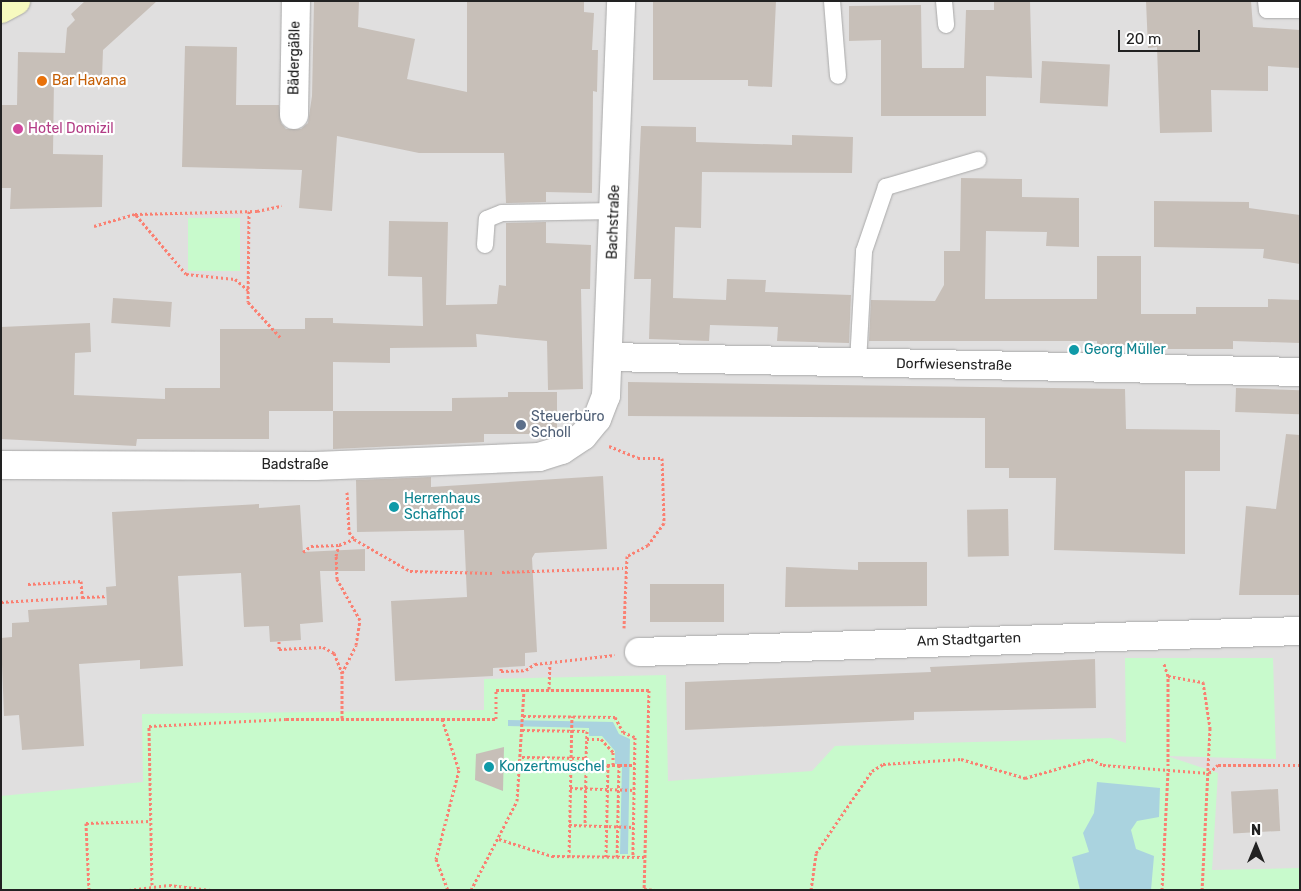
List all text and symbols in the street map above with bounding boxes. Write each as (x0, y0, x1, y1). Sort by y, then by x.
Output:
scale bar (1121, 20, 1204, 52)
street label: Bädergäßle (286, 21, 304, 95)
text: 20 m (1126, 30, 1161, 48)
place label: Bar Havana (52, 73, 127, 89)
marker: Bar Havana (36, 75, 48, 87)
place label: Hotel Domizil (28, 121, 114, 137)
marker: Hotel Domizil (12, 123, 24, 135)
street label: Bachstraße (604, 184, 624, 260)
place label: Georg Müller (1084, 342, 1166, 358)
marker: Georg Müller (1068, 344, 1080, 356)
street label: Dorfwiesenstraße (896, 356, 1012, 374)
place label: Steuerbüro Scholl (531, 409, 605, 442)
marker: Steuerbüro Scholl (515, 419, 527, 431)
street label: Badstraße (261, 457, 329, 473)
place label: Herrenhaus Schafhof (404, 491, 480, 524)
marker: Herrenhaus Schafhof (388, 501, 400, 513)
street label: Am Stadtgarten (917, 630, 1021, 650)
place label: Konzertmuschel (499, 759, 605, 775)
marker: Konzertmuschel (483, 761, 495, 773)
north arrow (1231, 821, 1281, 871)
text: N (1251, 822, 1261, 839)

